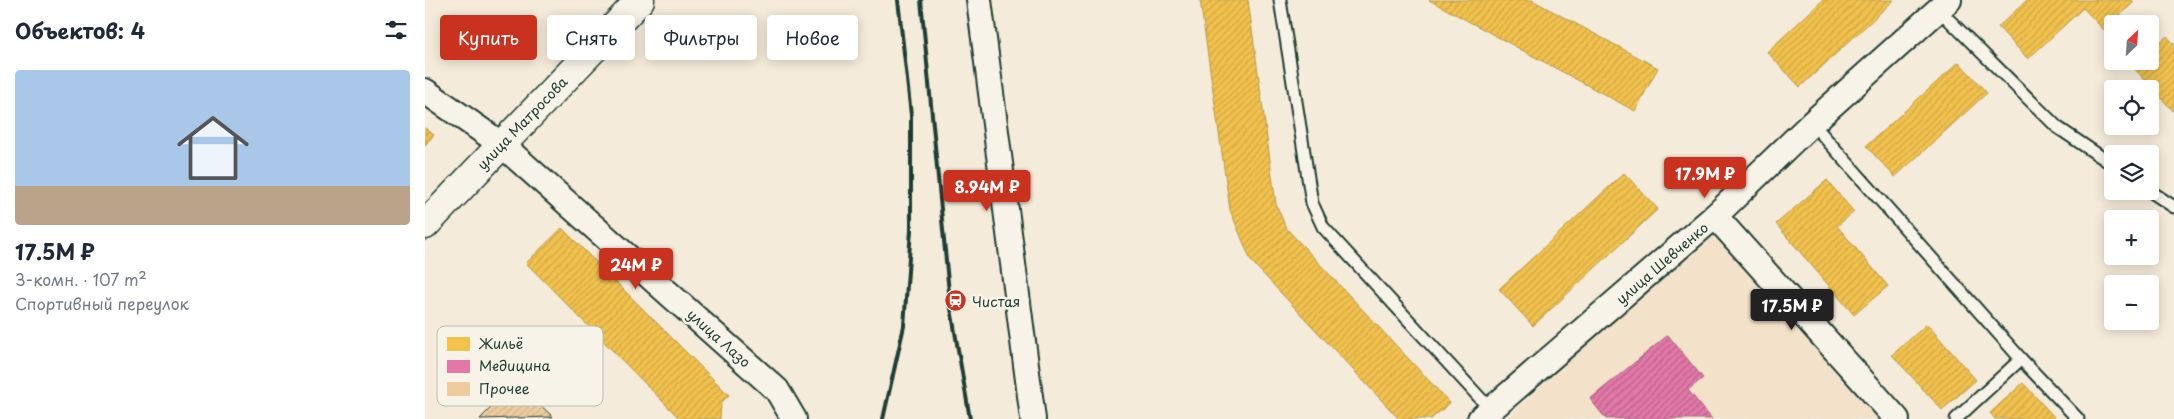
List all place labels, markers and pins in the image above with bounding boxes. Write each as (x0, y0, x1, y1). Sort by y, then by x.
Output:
pin: 17.9M ₽ (1659, 156, 1751, 199)
pin: 8.94M ₽ (941, 170, 1033, 212)
pin: 24M ₽ (601, 248, 671, 290)
pin: 17.5M ₽ (1746, 288, 1838, 331)
station icon: Чистая (944, 289, 968, 313)
place label: Чистая (972, 291, 1020, 312)

